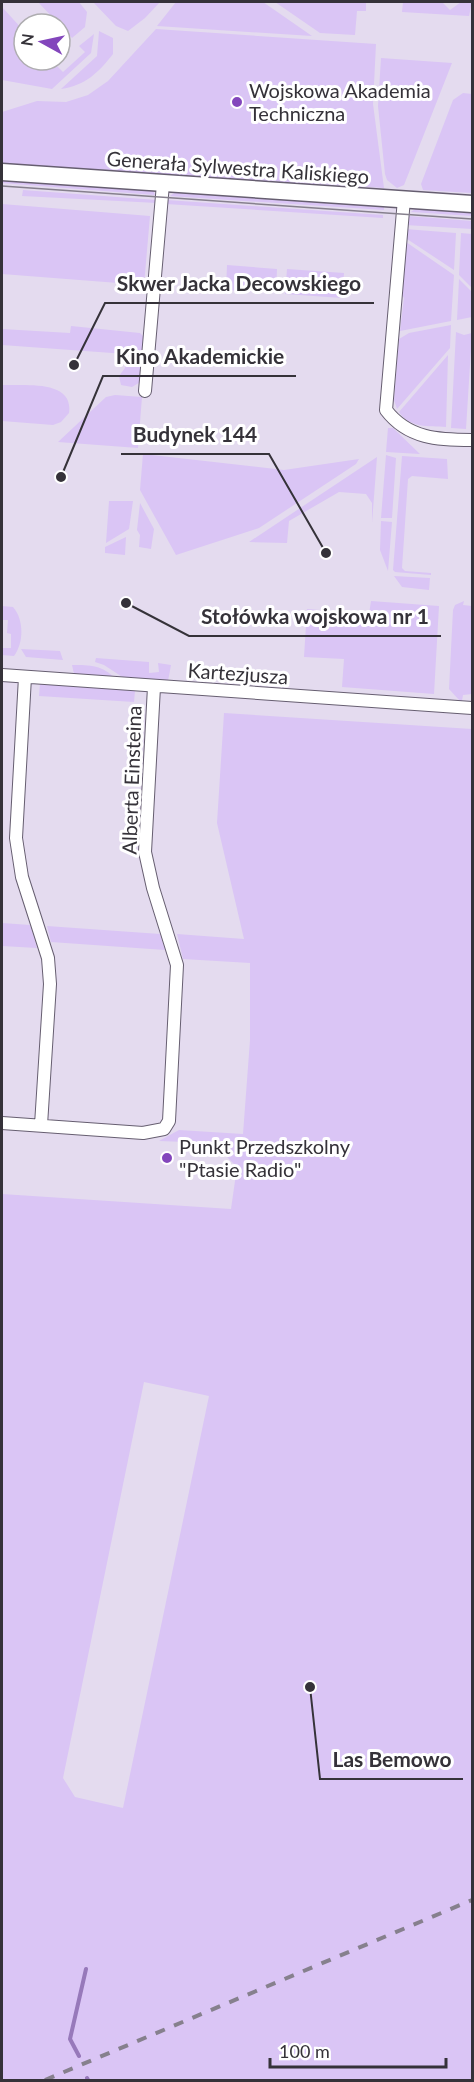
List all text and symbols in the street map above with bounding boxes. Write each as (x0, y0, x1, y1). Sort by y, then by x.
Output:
north arrow (12, 12, 72, 72)
text: N (16, 32, 37, 47)
place label: Wojskowa Akademia Techniczna (249, 78, 431, 125)
marker: Wojskowa Akademia Techniczna (230, 95, 244, 109)
street label: Generała Sylwestra Kaliskiego (106, 146, 370, 188)
callout: Skwer Jacka Decowskiego (105, 264, 374, 303)
text: Skwer Jacka Decowskiego (117, 270, 361, 295)
callout: Kino Akademickie (103, 337, 296, 376)
text: Kino Akademickie (116, 343, 284, 368)
callout: Budynek 144 (121, 415, 269, 454)
text: Budynek 144 (133, 421, 257, 446)
callout: Stołówka wojskowa nr 1 (189, 597, 441, 636)
text: Stołówka wojskowa nr 1 (201, 603, 429, 628)
street label: Kartezjusza (187, 658, 289, 688)
street label: Alberta Einsteina (116, 705, 146, 855)
place label: Punkt Przedszkolny "Ptasie Radio" (179, 1134, 351, 1181)
marker: Punkt Przedszkolny "Ptasie Radio" (160, 1151, 174, 1165)
callout: Las Bemowo (320, 1740, 463, 1779)
text: Las Bemowo (332, 1746, 452, 1771)
scale bar (270, 2031, 446, 2069)
text: 100 m (279, 2040, 330, 2062)

